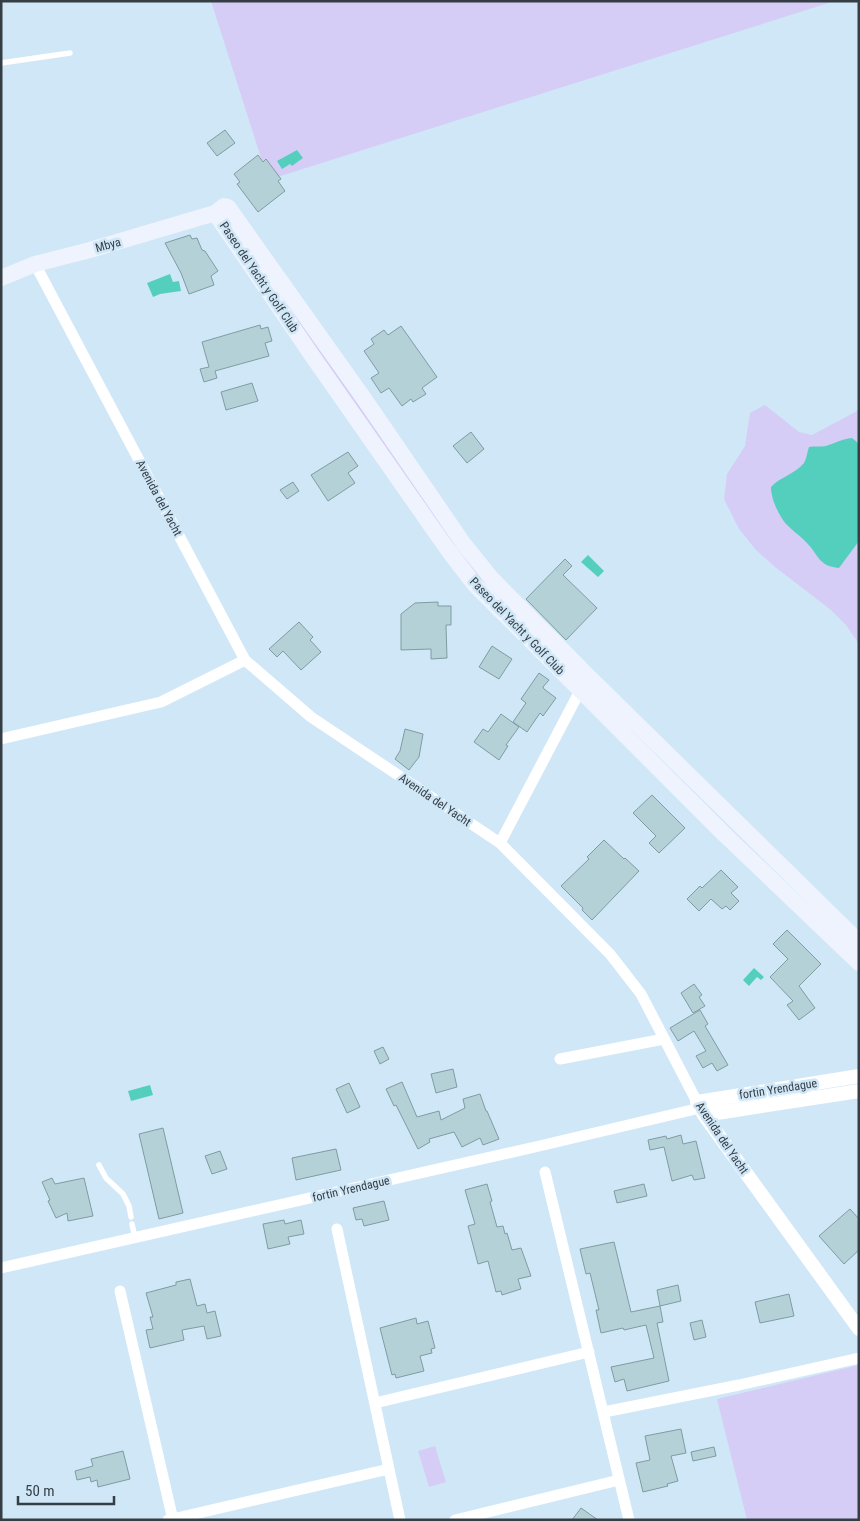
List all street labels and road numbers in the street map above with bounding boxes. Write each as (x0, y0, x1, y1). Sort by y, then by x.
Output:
street label: Paseo del Yacht y Golf Club (217, 219, 301, 335)
street label: Mbya (94, 235, 122, 255)
street label: Avenida del Yacht (133, 458, 185, 539)
street label: Paseo del Yacht y Golf Club (467, 574, 567, 678)
street label: Avenida del Yacht (396, 771, 474, 830)
street label: fortin Yrendague (738, 1076, 818, 1102)
street label: Avenida del Yacht (693, 1099, 752, 1177)
street label: fortin Yrendague (311, 1173, 391, 1205)

